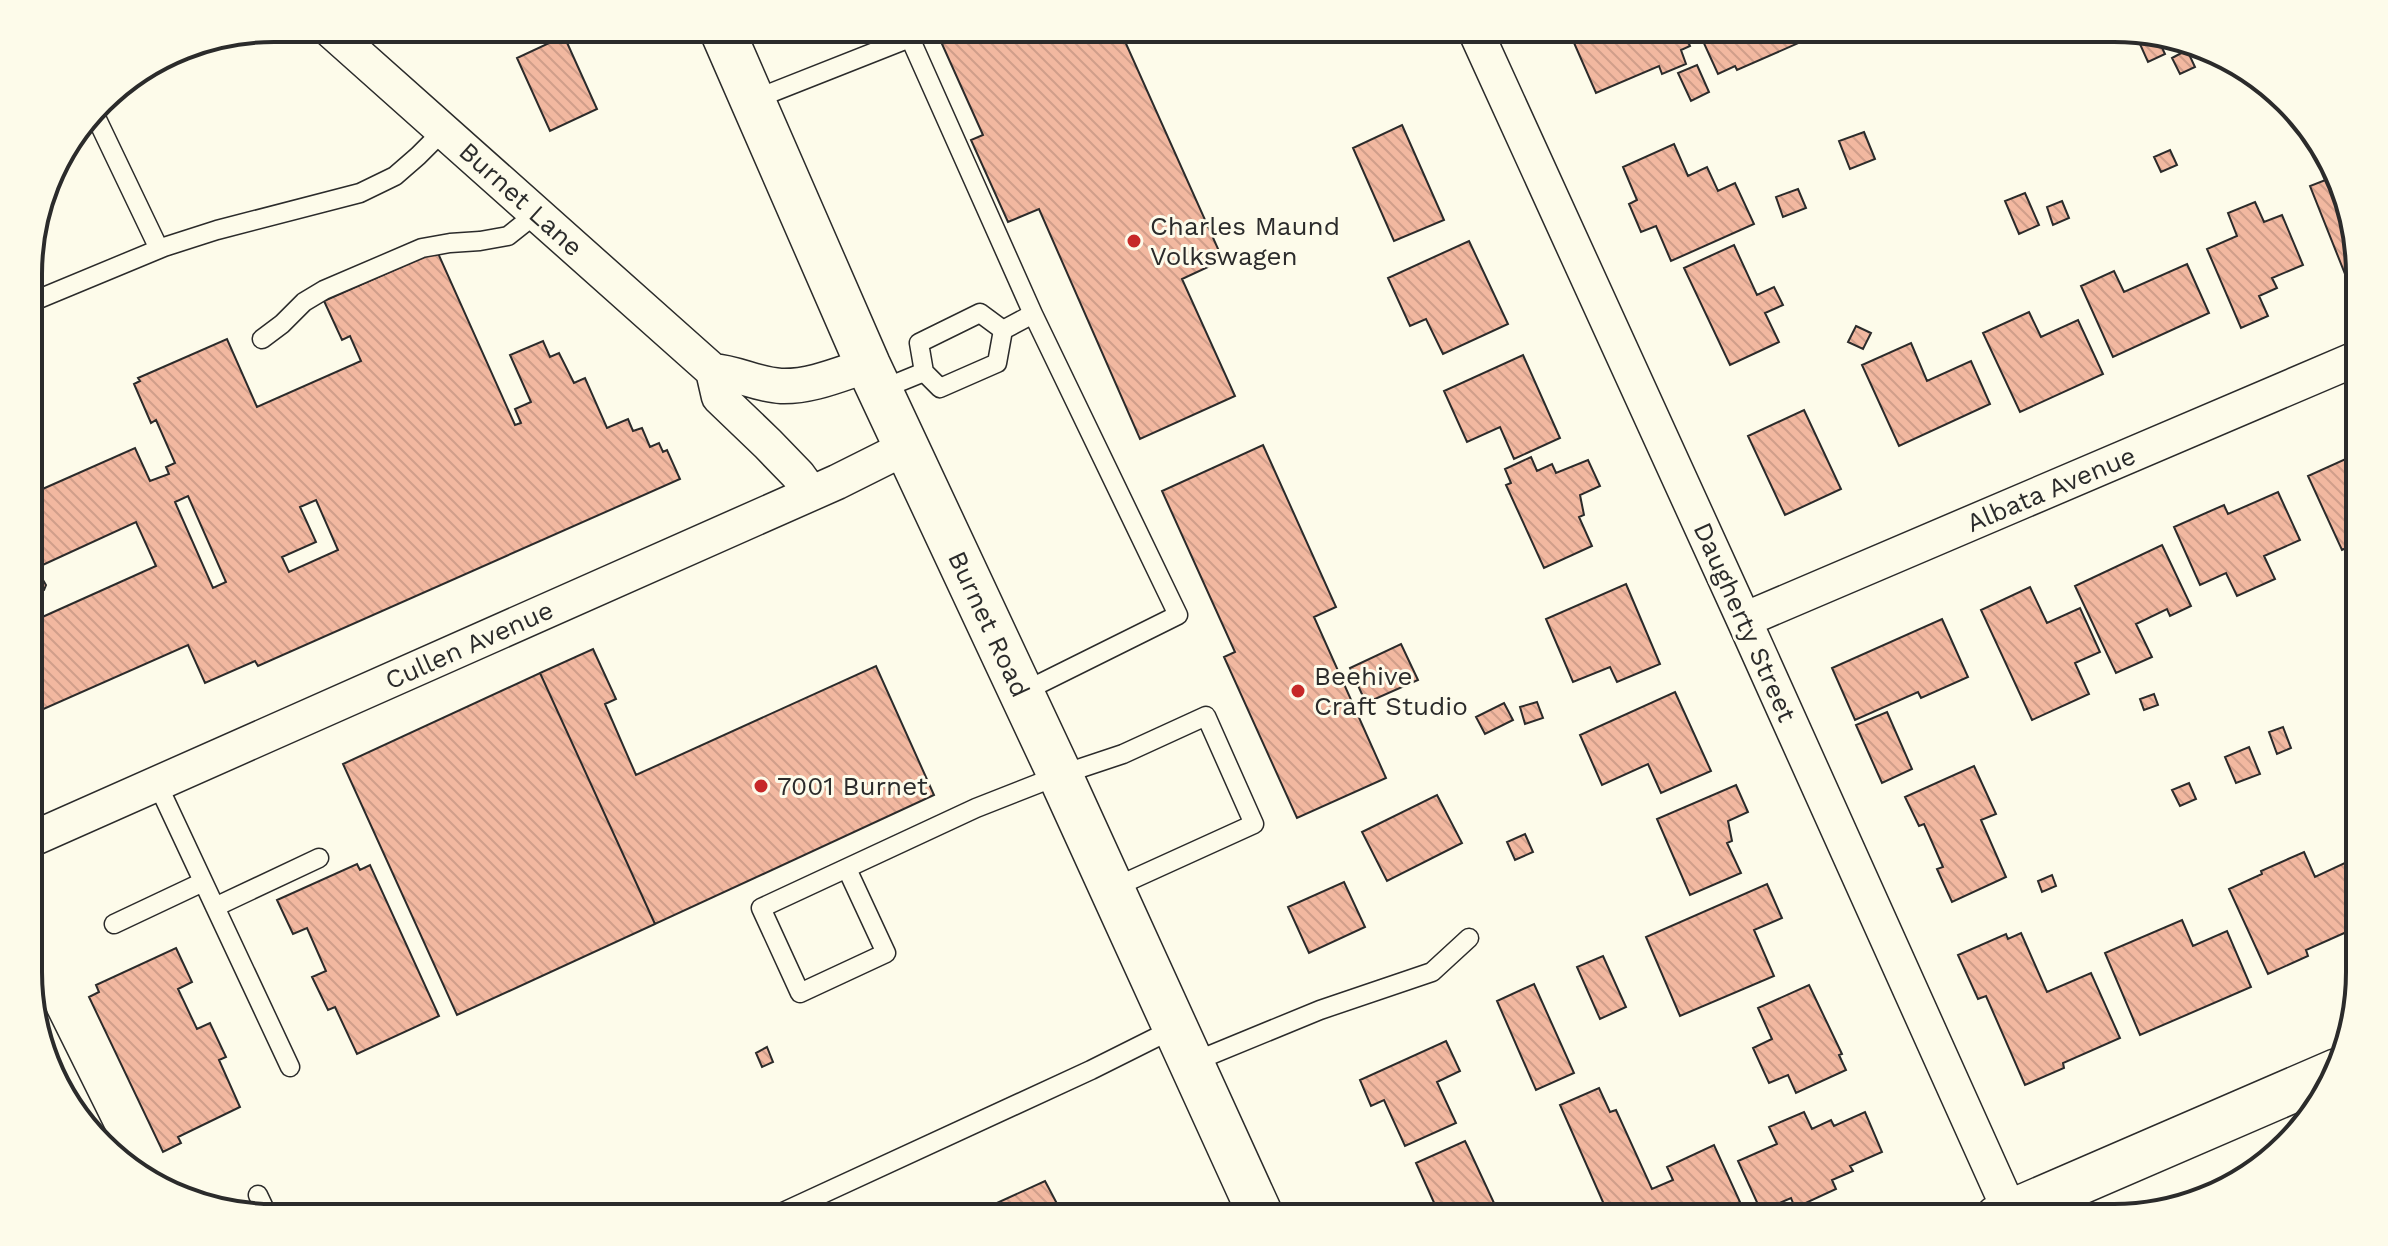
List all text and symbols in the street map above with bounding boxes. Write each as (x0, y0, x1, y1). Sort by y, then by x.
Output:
street label: Burnet Lane (453, 136, 589, 262)
place label: Charles Maund Volkswagen (1150, 211, 1340, 271)
marker: Charles Maund Volkswagen (1125, 232, 1143, 250)
street label: Albata Avenue (1962, 440, 2140, 538)
street label: Daugherty Street (1688, 518, 1802, 726)
street label: Burnet Road (942, 546, 1036, 702)
street label: Cullen Avenue (380, 595, 558, 695)
place label: Beehive Craft Studio (1314, 661, 1468, 721)
marker: Beehive Craft Studio (1289, 682, 1307, 700)
place label: 7001 Burnet (777, 771, 928, 801)
marker: 7001 Burnet (752, 777, 770, 795)

